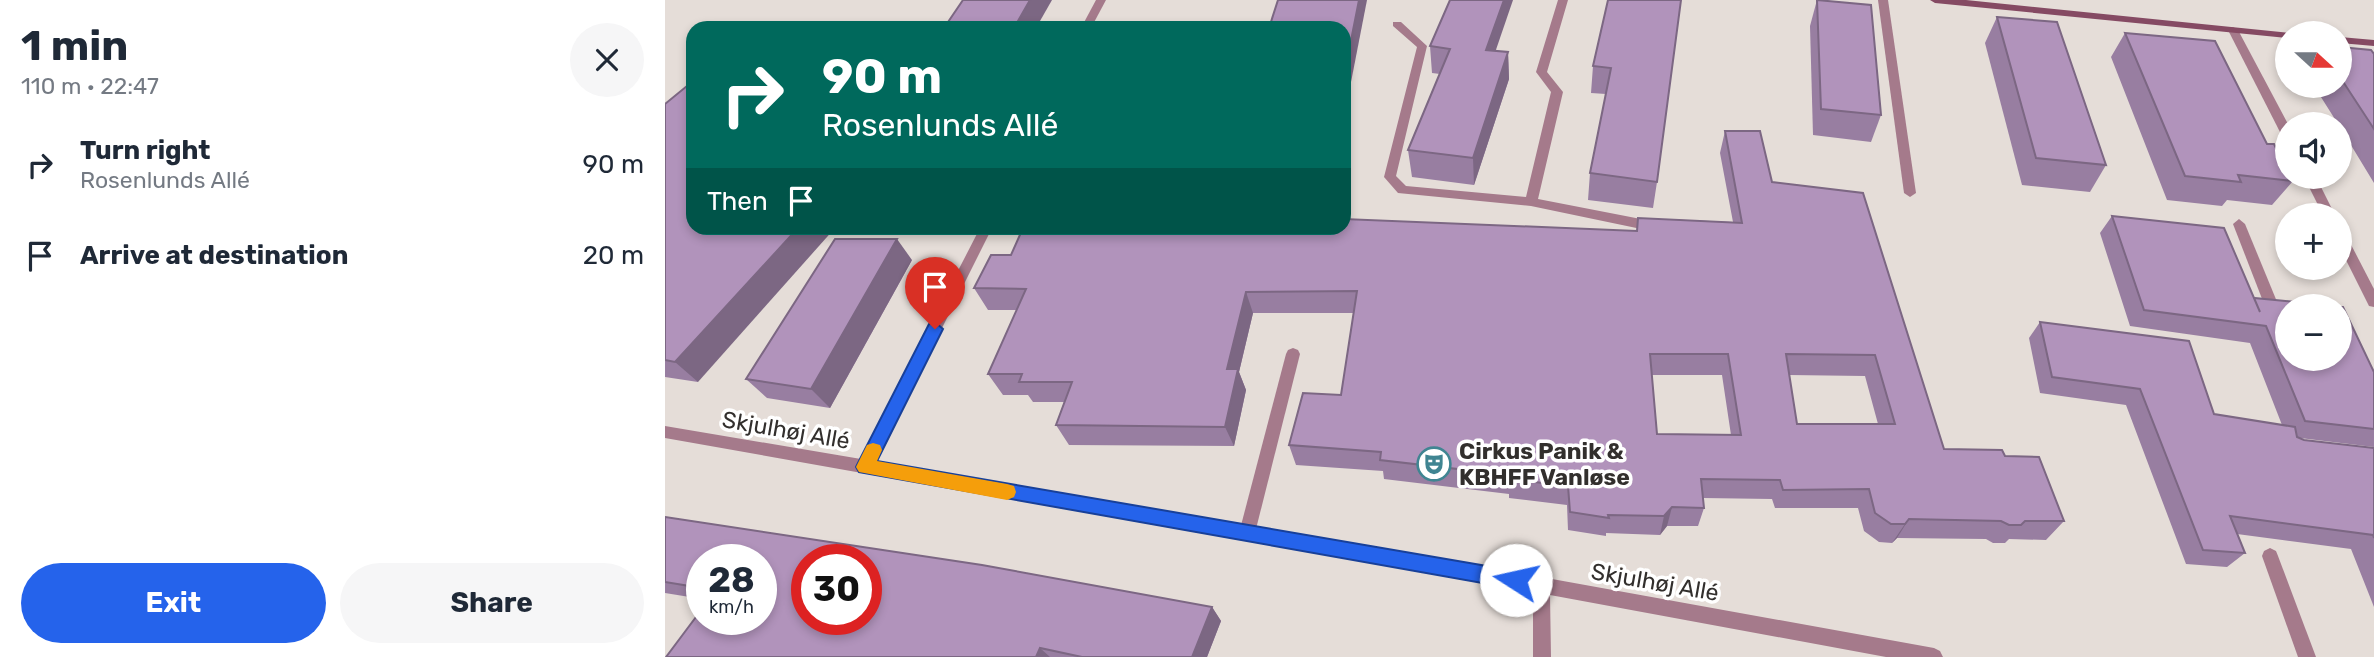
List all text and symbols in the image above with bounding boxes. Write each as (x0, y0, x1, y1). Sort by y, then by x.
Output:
text: 1 min (21, 21, 128, 71)
north arrow (2275, 21, 2352, 98)
map controls (2275, 21, 2352, 371)
button: close (570, 23, 644, 97)
text: 90 m (822, 47, 942, 105)
icon: right (707, 49, 798, 140)
text: 110 m · 22:47 (21, 72, 159, 100)
text: Rosenlunds Allé (822, 106, 1058, 144)
button: sound (2275, 112, 2352, 189)
text: Turn right (80, 135, 210, 166)
icon: right (21, 146, 59, 184)
text: 90 m (583, 149, 644, 180)
text: Rosenlunds Allé (80, 166, 250, 194)
icon: arrive (782, 182, 820, 220)
text: Then (707, 186, 768, 217)
button: + (2275, 203, 2352, 280)
icon: arrive (21, 237, 59, 275)
text: Arrive at destination (80, 240, 348, 271)
text: 20 m (583, 240, 644, 271)
pin (905, 257, 965, 329)
icon: arrive (916, 268, 954, 306)
button: − (2275, 294, 2352, 371)
street label: Skjulhøj Allé (720, 405, 852, 455)
place label: Cirkus Panik & KBHFF Vanløse (1459, 437, 1630, 491)
theatre icon: Cirkus Panik & KBHFF Vanløse (1415, 445, 1453, 483)
position arrow (1479, 543, 1553, 617)
speed limit sign: 30 (791, 544, 882, 635)
street label: Skjulhøj Allé (1589, 557, 1721, 607)
text: 28 (708, 559, 755, 601)
button: Exit (21, 563, 326, 643)
button: Share (340, 563, 644, 643)
text: km/h (709, 596, 754, 618)

